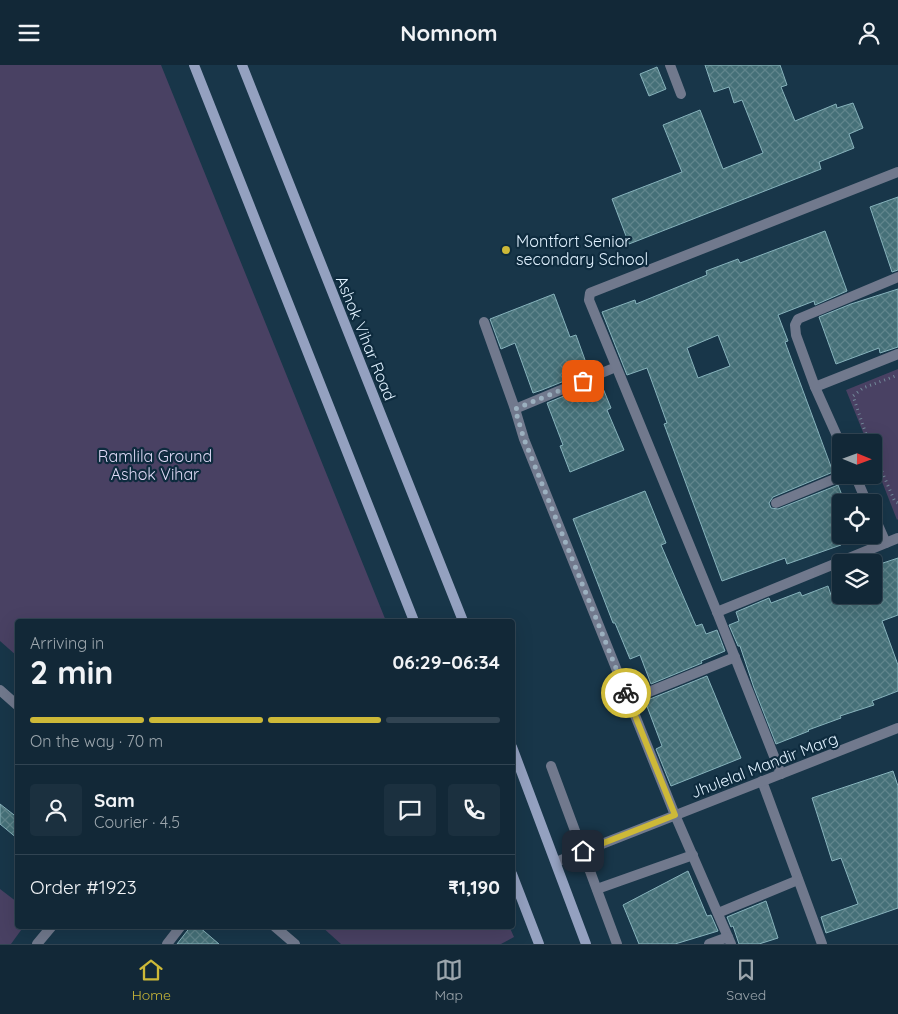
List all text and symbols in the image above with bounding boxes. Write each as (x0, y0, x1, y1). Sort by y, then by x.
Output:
icon: menu (15, 19, 43, 47)
text: Nomnom (400, 19, 498, 47)
icon: person (855, 19, 883, 47)
place label: Montfort Senior secondary School (516, 231, 648, 269)
marker: Montfort Senior secondary School (500, 244, 512, 256)
street label: Ashok Vihar Road (332, 273, 400, 403)
pin (562, 360, 604, 402)
icon: bag (569, 367, 597, 395)
north arrow (832, 434, 882, 484)
map controls (832, 434, 882, 604)
park label: Ramlila Ground Ashok Vihar (98, 446, 212, 484)
button: locate (832, 494, 882, 544)
button: layers (832, 554, 882, 604)
text: Arriving in (30, 633, 104, 653)
text: 06:29–06:34 (392, 650, 500, 674)
text: 2 min (30, 652, 113, 692)
courier (601, 668, 651, 718)
icon: bike (612, 679, 640, 707)
street label: Jhulelal Mandir Marg (688, 728, 840, 802)
text: On the way · 70 m (30, 731, 163, 751)
button: person (30, 784, 82, 836)
button: chat (384, 784, 436, 836)
button: phone (448, 784, 500, 836)
text: Sam (94, 788, 135, 812)
text: Courier · 4.5 (94, 812, 180, 832)
pin (562, 830, 604, 872)
icon: home (569, 837, 597, 865)
text: Order #1923 (30, 875, 137, 899)
text: ₹1,190 (448, 875, 500, 899)
tab: Home (132, 956, 171, 1004)
tab: Map (434, 956, 463, 1004)
tab: Saved (726, 956, 766, 1004)

